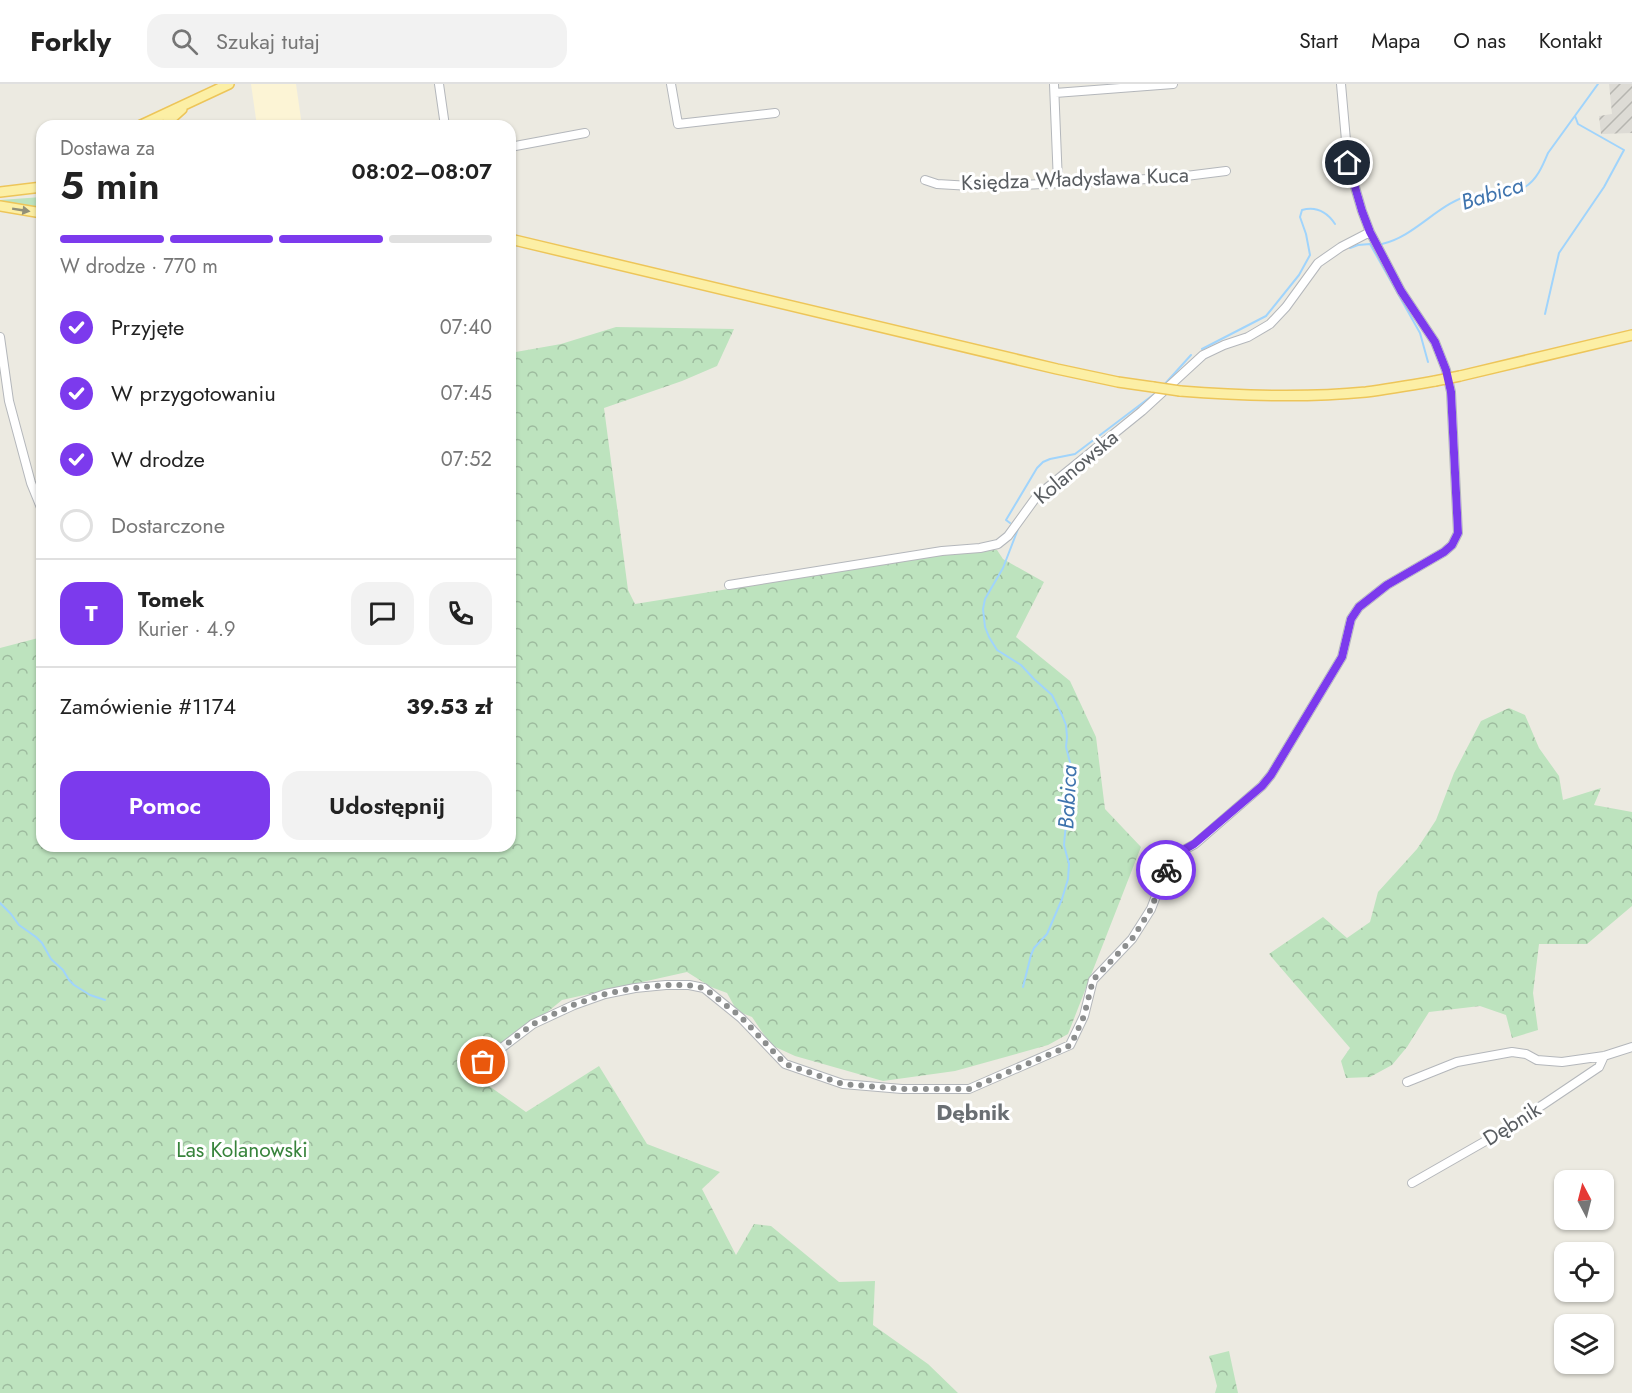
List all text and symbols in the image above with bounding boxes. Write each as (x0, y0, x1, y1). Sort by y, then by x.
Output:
search box (147, 14, 567, 68)
text: Forkly (30, 21, 111, 62)
icon: search (168, 25, 201, 58)
text: Szukaj tutaj (216, 25, 320, 57)
text: Start (1299, 26, 1338, 56)
text: Mapa (1371, 26, 1420, 56)
text: O nas (1453, 26, 1506, 56)
text: Kontakt (1539, 26, 1602, 56)
text: Dostawa za (60, 134, 155, 163)
pin (1322, 137, 1373, 188)
icon: home (1331, 146, 1364, 179)
text: 08:02–08:07 (352, 155, 492, 187)
text: 5 min (60, 157, 160, 214)
street label: Księdza Władysława Kuca (961, 160, 1189, 198)
water label: Babica (1457, 168, 1527, 218)
one-way arrow (12, 205, 31, 214)
text: W drodze · 770 m (60, 252, 218, 281)
icon: check (60, 311, 93, 344)
text: Przyjęte (111, 311, 184, 343)
text: 07:40 (440, 313, 492, 342)
icon: check (60, 377, 93, 410)
text: W przygotowaniu (111, 377, 276, 409)
text: 07:45 (441, 379, 492, 408)
street label: Kolanowska (1027, 423, 1125, 511)
icon: check (60, 443, 93, 476)
text: W drodze (111, 443, 205, 475)
text: 07:52 (441, 445, 492, 474)
text: Dostarczone (111, 509, 225, 541)
button: chat (351, 582, 414, 645)
button: phone (429, 582, 492, 645)
text: Tomek (138, 583, 204, 615)
text: T (85, 597, 98, 629)
text: Kurier · 4.9 (138, 615, 236, 644)
text: Zamówienie #1174 (60, 690, 236, 722)
text: 39.53 zł (406, 690, 492, 722)
water label: Babica (1049, 764, 1085, 830)
button: Pomoc (60, 771, 270, 840)
button: Udostępnij (282, 771, 492, 840)
courier (1136, 840, 1196, 900)
icon: bike (1150, 854, 1183, 887)
pin (457, 1036, 508, 1087)
icon: bag (466, 1045, 499, 1078)
street label: Dębnik (1477, 1094, 1547, 1153)
district label: Dębnik (936, 1096, 1010, 1128)
park label: Las Kolanowski (176, 1135, 308, 1165)
north arrow (1554, 1170, 1614, 1230)
map controls (1554, 1170, 1614, 1374)
button: locate (1554, 1242, 1614, 1302)
button: layers (1554, 1314, 1614, 1374)

